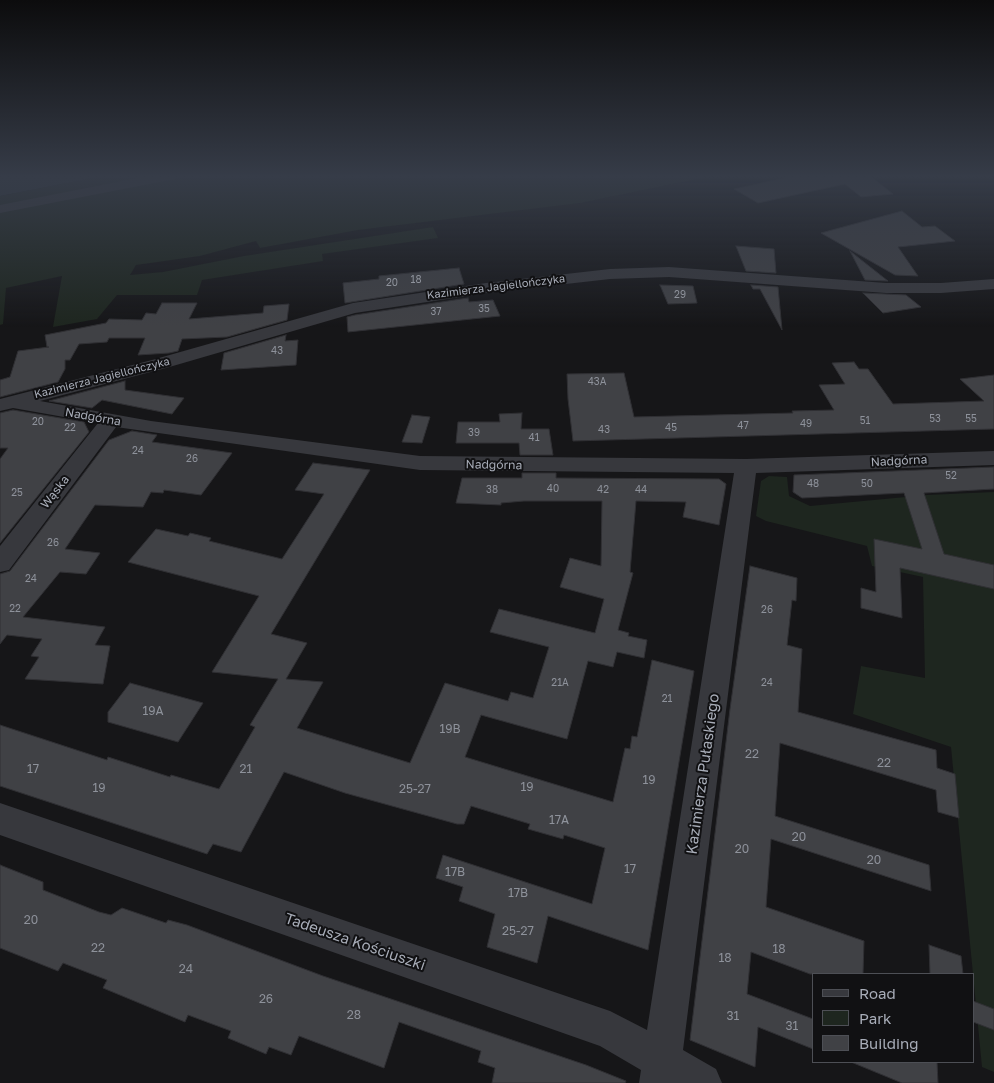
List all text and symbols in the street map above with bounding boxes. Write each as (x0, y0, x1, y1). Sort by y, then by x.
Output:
street label: Kazimierza Jagiellończyka (426, 272, 566, 302)
house number: 18 (411, 274, 421, 286)
house number: 20 (386, 277, 398, 289)
house number: 29 (674, 289, 686, 301)
house number: 35 (478, 303, 490, 315)
house number: 37 (430, 306, 442, 318)
house number: 43 (271, 345, 283, 357)
street label: Kazimierza Jagiellończyka (33, 355, 171, 401)
house number: 43A (588, 376, 606, 388)
street label: Nadgórna (64, 405, 122, 429)
house number: 53 (929, 413, 941, 425)
house number: 55 (965, 413, 977, 425)
house number: 51 (860, 415, 870, 427)
house number: 20 (32, 416, 44, 428)
house number: 49 (800, 418, 812, 430)
house number: 47 (737, 420, 749, 432)
house number: 22 (64, 422, 76, 434)
house number: 45 (665, 422, 677, 434)
house number: 43 (598, 424, 610, 436)
house number: 39 (468, 427, 480, 439)
house number: 41 (529, 432, 539, 444)
house number: 24 (132, 445, 144, 457)
street label: Nadgórna (870, 452, 928, 470)
house number: 26 (186, 453, 198, 465)
street label: Nadgórna (466, 457, 522, 473)
house number: 52 (945, 470, 957, 482)
street label: Wąska (38, 473, 72, 511)
house number: 48 (807, 478, 819, 490)
house number: 50 (861, 478, 873, 490)
house number: 40 (547, 483, 559, 495)
house number: 38 (486, 484, 498, 496)
house number: 42 (597, 484, 609, 496)
house number: 44 (635, 484, 647, 496)
house number: 25 (11, 487, 23, 499)
house number: 26 (47, 537, 59, 549)
house number: 24 (25, 573, 37, 585)
house number: 22 (9, 603, 21, 615)
house number: 26 (761, 604, 773, 616)
house number: 21A (551, 677, 569, 689)
house number: 24 (761, 677, 773, 689)
house number: 21 (662, 693, 672, 705)
street label: Kazimierza Pułaskiego (683, 693, 723, 855)
house number: 19A (142, 704, 164, 718)
house number: 19B (439, 722, 461, 736)
house number: 22 (745, 747, 759, 761)
house number: 22 (877, 756, 891, 770)
house number: 17 (27, 762, 39, 776)
house number: 21 (240, 762, 252, 776)
house number: 19 (642, 773, 656, 787)
house number: 19 (520, 780, 534, 794)
house number: 19 (92, 781, 106, 795)
house number: 25-27 (399, 782, 431, 796)
house number: 17A (549, 813, 569, 827)
house number: 20 (792, 830, 806, 844)
house number: 20 (735, 842, 749, 856)
house number: 20 (867, 853, 881, 867)
house number: 17 (624, 862, 636, 876)
house number: 17B (445, 865, 465, 879)
house number: 17B (508, 886, 528, 900)
street label: Tadeusza Kościuszki (282, 909, 428, 975)
house number: 20 (24, 913, 38, 927)
house number: 25-27 (502, 924, 534, 938)
house number: 22 (91, 941, 105, 955)
house number: 18 (772, 942, 786, 956)
house number: 18 (718, 951, 732, 965)
house number: 24 (179, 962, 193, 976)
legend (812, 973, 974, 1063)
text: Road (859, 984, 896, 1002)
house number: 26 (259, 992, 273, 1006)
house number: 28 (347, 1008, 361, 1022)
house number: 31 (727, 1009, 739, 1023)
text: Park (859, 1009, 891, 1027)
house number: 31 (786, 1019, 798, 1033)
text: Building (859, 1034, 919, 1052)

